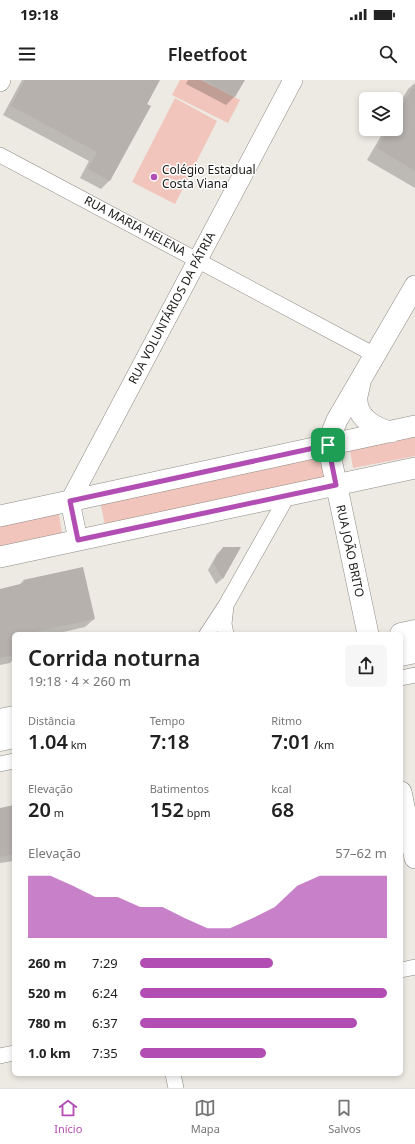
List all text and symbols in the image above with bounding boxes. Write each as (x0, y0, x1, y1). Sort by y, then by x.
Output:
text: 19:18 (20, 4, 59, 24)
text: Fleetfoot (168, 42, 247, 66)
icon: menu (16, 43, 38, 65)
icon: search (377, 43, 399, 65)
map controls (359, 92, 403, 136)
button: layers (359, 92, 403, 136)
place label: Colégio Estadual Costa Viana (162, 161, 256, 192)
marker: Colégio Estadual Costa Viana (149, 172, 159, 182)
street label: RUA MARIA HELENA (81, 192, 189, 260)
street label: RUA VOLUNTÁRIOS DA PÁTRIA (124, 228, 219, 387)
pin (311, 428, 345, 462)
icon: arrive (317, 434, 339, 456)
street label: RUA JOÃO BRITO (332, 503, 369, 599)
text: Corrida noturna (28, 642, 200, 672)
button: share (345, 645, 387, 687)
text: 19:18 · 4 × 260 m (28, 672, 131, 690)
text: Distância (28, 713, 75, 728)
text: Tempo (150, 713, 185, 728)
text: Ritmo (271, 713, 302, 728)
text: 1.04 (28, 728, 68, 755)
text: 7:18 (150, 728, 190, 755)
text: 7:01 (271, 728, 311, 755)
text: km (68, 737, 87, 752)
text: /km (311, 737, 334, 752)
text: Elevação (28, 781, 73, 796)
text: Batimentos (150, 781, 209, 796)
text: kcal (271, 781, 292, 796)
text: 20 (28, 796, 51, 823)
text: 152 (150, 796, 184, 823)
text: 68 (271, 796, 294, 823)
text: m (51, 805, 64, 820)
text: bpm (184, 805, 211, 820)
text: Elevação (28, 844, 81, 862)
text: 57–62 m (335, 844, 387, 862)
text: 260 m (28, 954, 66, 972)
text: 7:29 (92, 954, 118, 972)
text: 520 m (28, 984, 66, 1002)
text: 6:24 (92, 984, 118, 1002)
text: 780 m (28, 1014, 66, 1032)
text: 6:37 (92, 1014, 118, 1032)
text: 1.0 km (28, 1044, 71, 1062)
text: 7:35 (92, 1044, 118, 1062)
tab: Início (54, 1097, 82, 1136)
tab: Mapa (191, 1097, 220, 1136)
tab: Salvos (328, 1097, 361, 1136)

